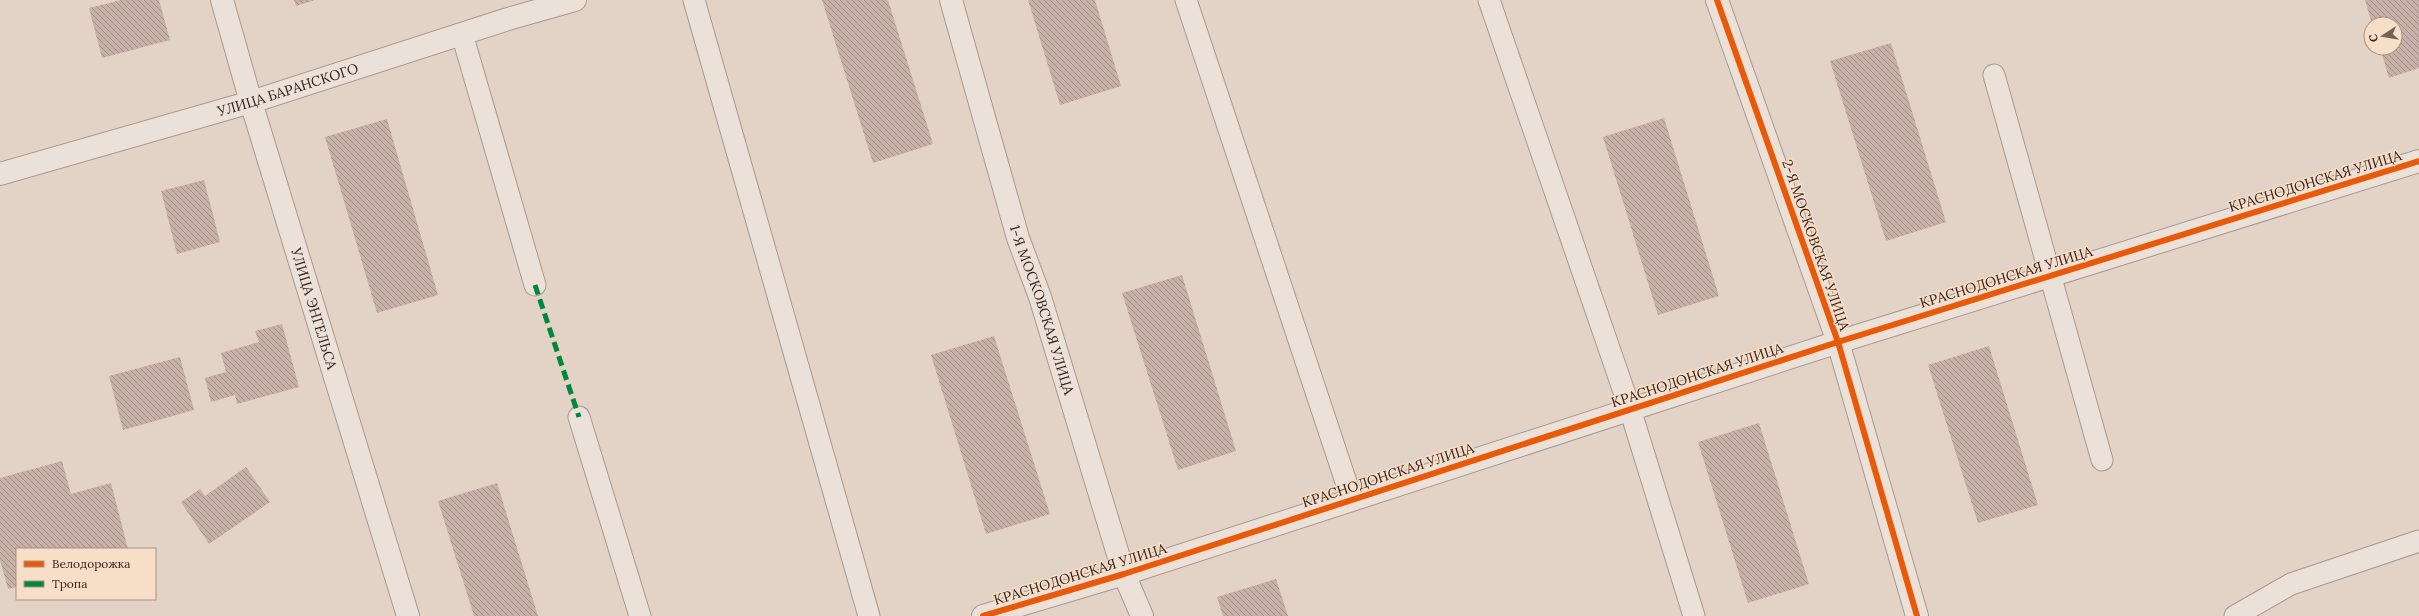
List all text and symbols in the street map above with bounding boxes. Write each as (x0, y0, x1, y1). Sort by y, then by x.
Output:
north arrow (2363, 16, 2403, 56)
text: С (2365, 33, 2381, 43)
street label: УЛИЦА БАРАНСКОГО (214, 59, 361, 120)
street label: КРАСНОДОНСКАЯ УЛИЦА (2226, 146, 2404, 216)
street label: 2-Я МОСКОВСКАЯ УЛИЦА (1778, 157, 1854, 333)
street label: 1-Я МОСКОВСКАЯ УЛИЦА (1006, 223, 1078, 397)
street label: КРАСНОДОНСКАЯ УЛИЦА (1917, 242, 2095, 312)
street label: УЛИЦА ЭНГЕЛЬСА (287, 245, 341, 372)
street label: КРАСНОДОНСКАЯ УЛИЦА (1609, 339, 1785, 411)
street label: КРАСНОДОНСКАЯ УЛИЦА (1300, 439, 1476, 511)
street label: КРАСНОДОНСКАЯ УЛИЦА (991, 539, 1169, 609)
legend (16, 548, 156, 600)
text: Велодорожка (52, 556, 130, 571)
text: Тропа (52, 576, 87, 591)

